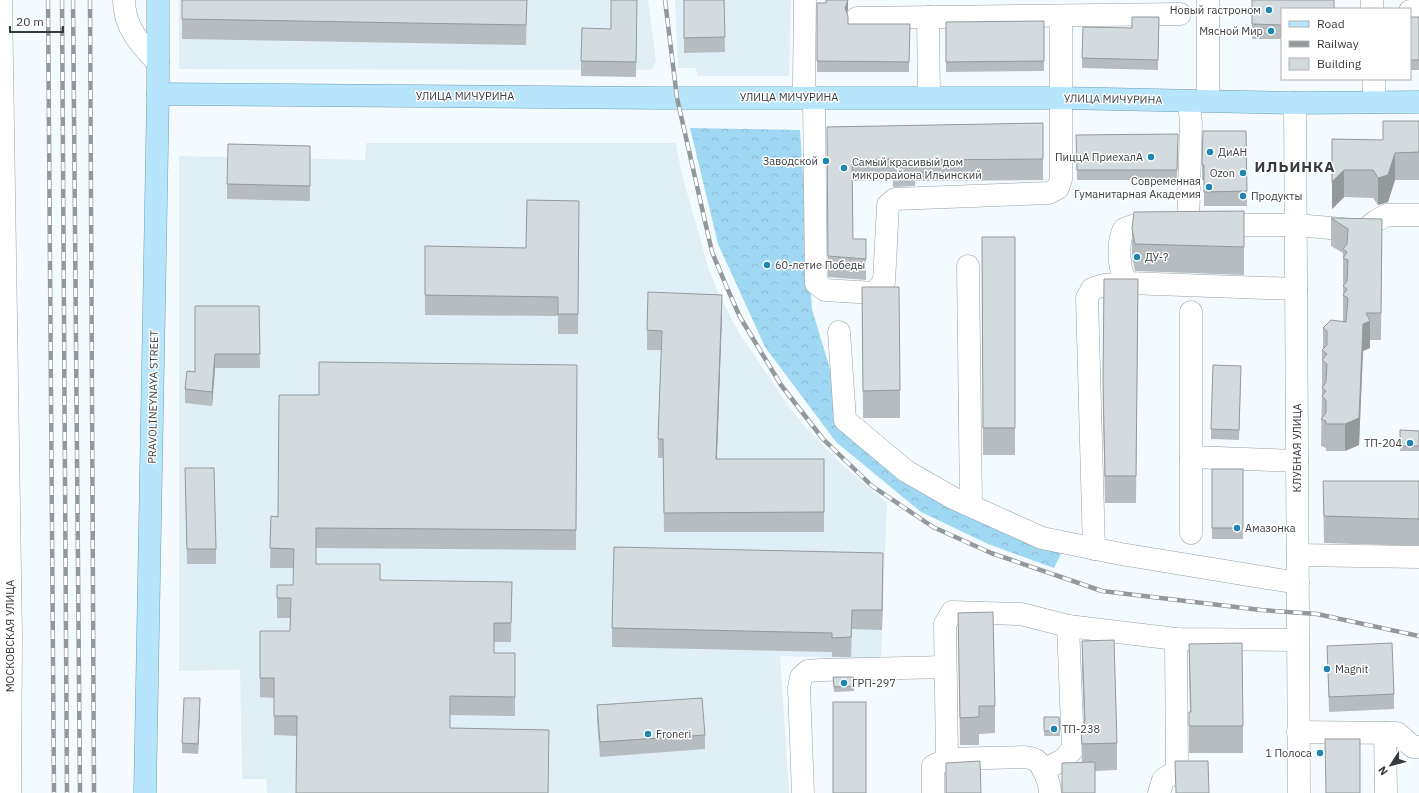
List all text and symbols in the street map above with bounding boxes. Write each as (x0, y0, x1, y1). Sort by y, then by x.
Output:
place label: Новый гастроном (1170, 3, 1261, 17)
marker: Новый гастроном (1264, 5, 1274, 15)
scale bar (10, 8, 63, 34)
legend (1281, 8, 1411, 80)
text: 20 m (16, 14, 44, 29)
text: Road (1317, 16, 1345, 31)
place label: Мясной Мир (1199, 24, 1263, 38)
marker: Мясной Мир (1266, 26, 1276, 36)
text: Railway (1317, 36, 1359, 51)
text: Building (1317, 56, 1362, 71)
street label: УЛИЦА МИЧУРИНА (416, 89, 514, 103)
street label: УЛИЦА МИЧУРИНА (740, 90, 838, 104)
street label: УЛИЦА МИЧУРИНА (1064, 91, 1162, 107)
place label: ДиАН (1218, 145, 1247, 159)
marker: ДиАН (1205, 147, 1215, 157)
place label: ПиццА ПриехалА (1055, 150, 1143, 164)
marker: ПиццА ПриехалА (1146, 152, 1156, 162)
place label: Заводской (763, 154, 818, 168)
place label: Самый красивый дом микрорайона Ильинский (852, 155, 982, 182)
marker: Заводской (821, 156, 831, 166)
district label: ИЛЬИНКА (1255, 157, 1336, 176)
marker: Самый красивый дом микрорайона Ильинский (839, 163, 849, 173)
place label: Ozon (1210, 166, 1235, 180)
marker: Ozon (1238, 168, 1248, 178)
place label: Современная Гуманитарная Академия (1074, 174, 1201, 201)
marker: Современная Гуманитарная Академия (1204, 182, 1214, 192)
place label: Продукты (1251, 189, 1302, 203)
marker: Продукты (1238, 191, 1248, 201)
place label: ДУ-? (1145, 250, 1168, 264)
marker: ДУ-? (1132, 252, 1142, 262)
place label: 60-летие Победы (775, 258, 865, 272)
marker: 60-летие Победы (762, 260, 772, 270)
street label: PRAVOLINEYNAYA STREET (145, 329, 161, 464)
street label: КЛУБНАЯ УЛИЦА (1290, 403, 1304, 493)
place label: ТП-204 (1364, 436, 1402, 450)
marker: ТП-204 (1405, 438, 1415, 448)
place label: Амазонка (1245, 521, 1296, 535)
marker: Амазонка (1232, 523, 1242, 533)
street label: МОСКОВСКАЯ УЛИЦА (3, 580, 17, 692)
place label: Magnit (1335, 662, 1369, 676)
marker: Magnit (1322, 664, 1332, 674)
place label: ГРП-297 (852, 676, 896, 690)
marker: ГРП-297 (839, 678, 849, 688)
place label: ТП-238 (1062, 722, 1100, 736)
marker: ТП-238 (1049, 724, 1059, 734)
place label: Froneri (656, 727, 691, 741)
marker: Froneri (643, 729, 653, 739)
north arrow (1371, 745, 1411, 785)
place label: 1 Полоса (1265, 746, 1312, 760)
marker: 1 Полоса (1315, 748, 1325, 758)
text: N (1375, 764, 1391, 778)

